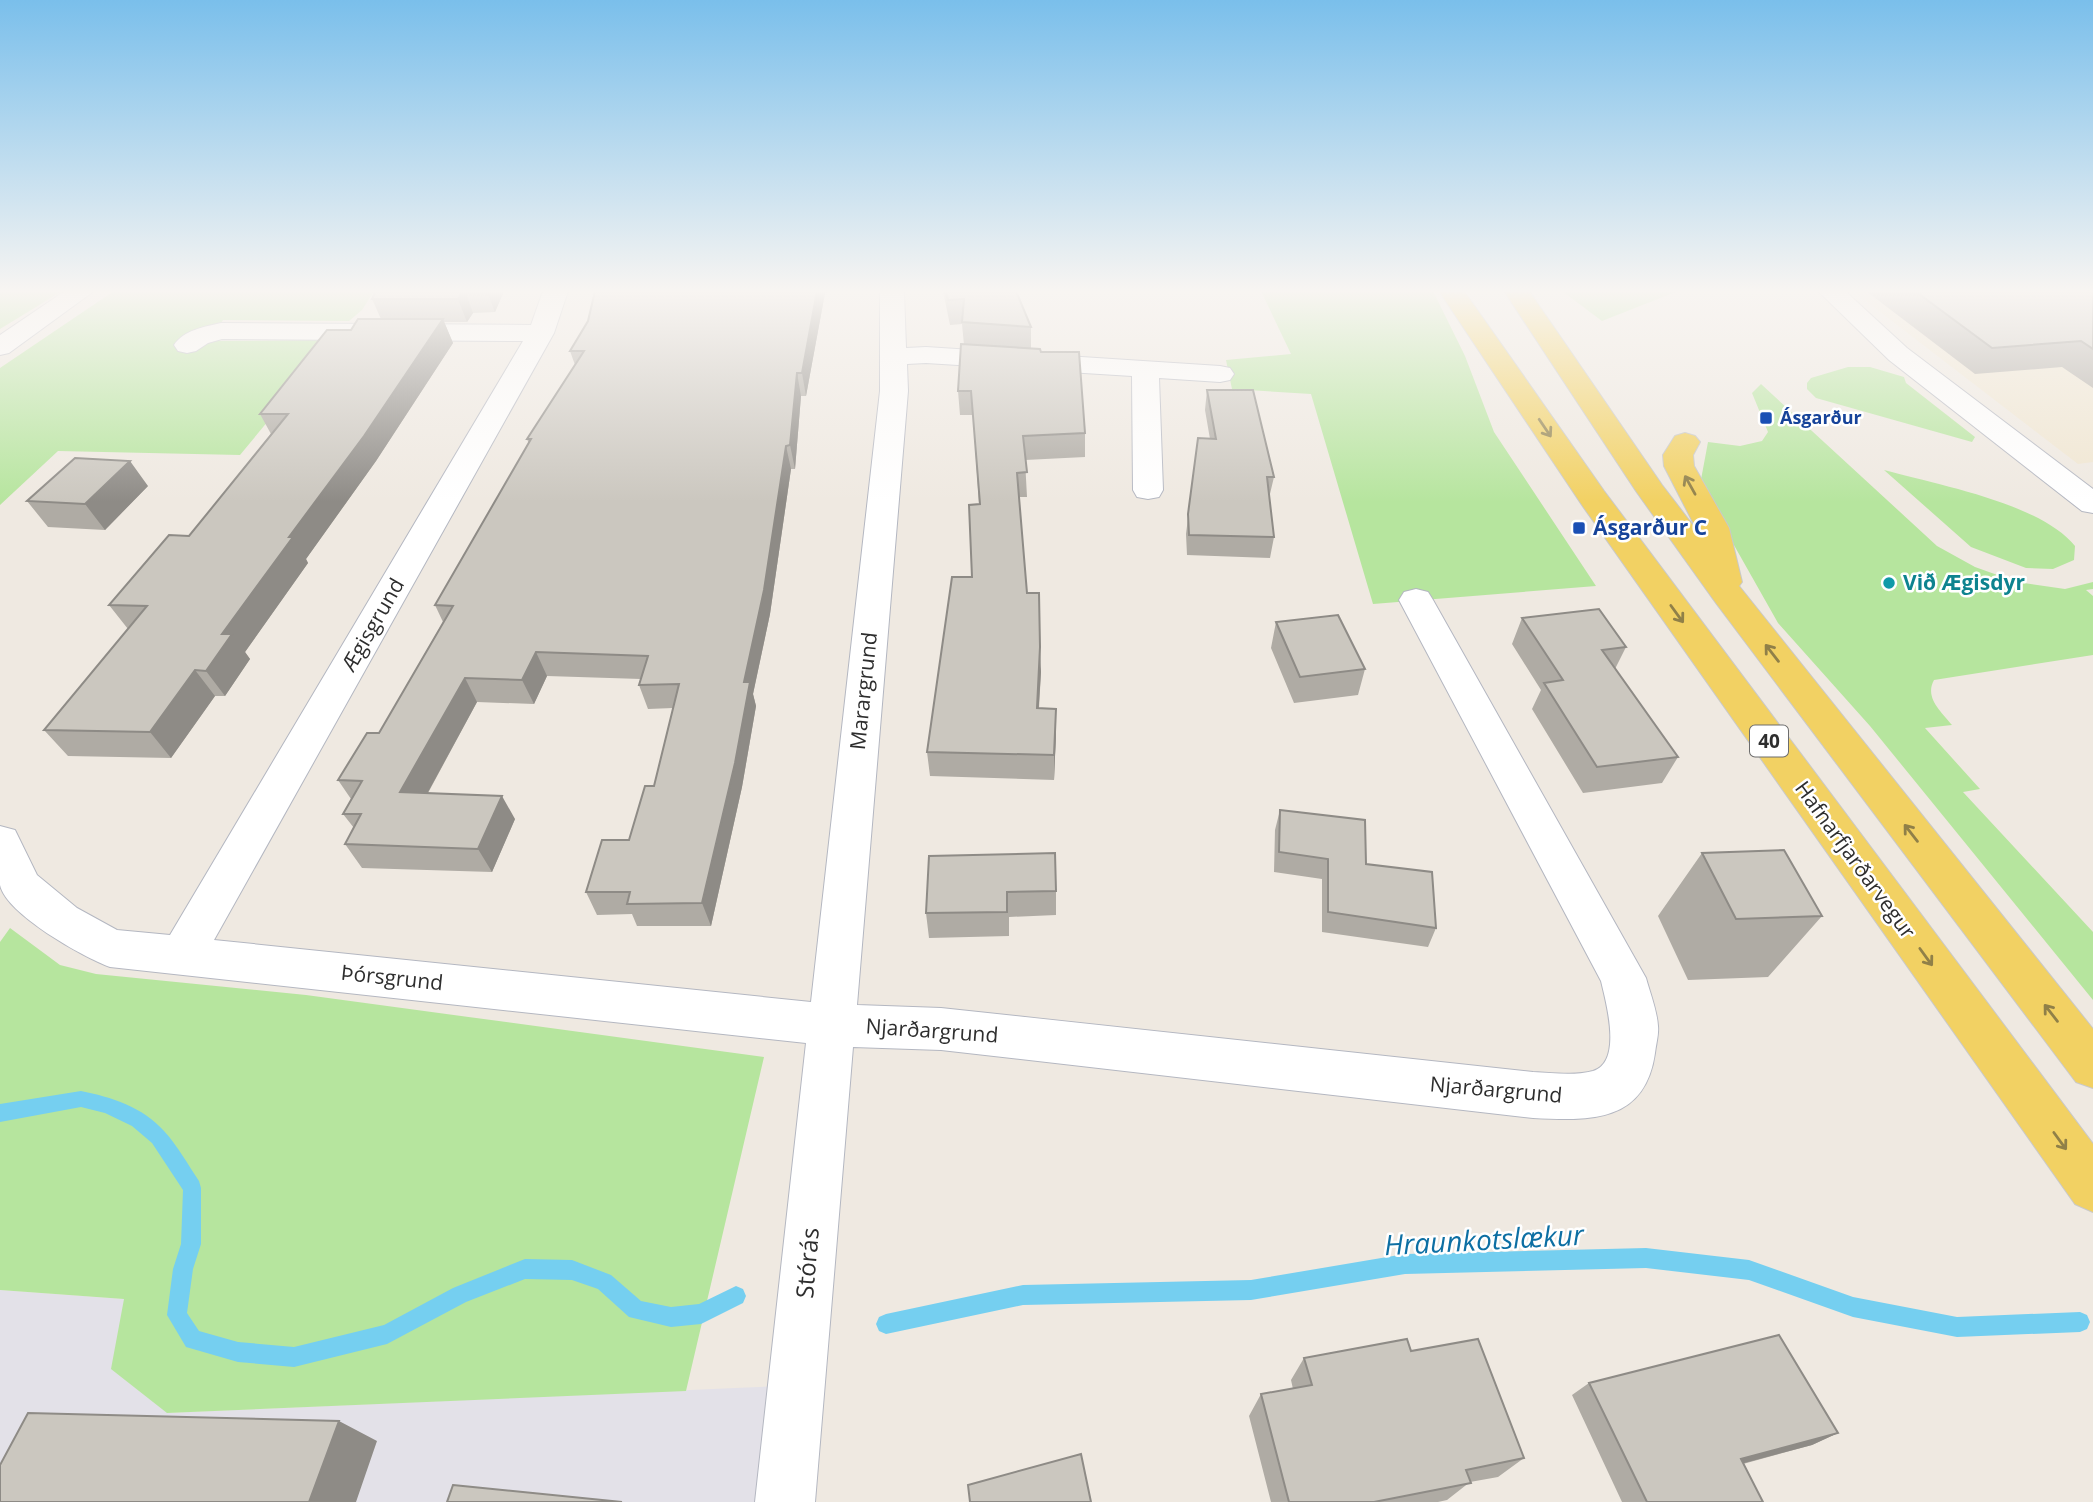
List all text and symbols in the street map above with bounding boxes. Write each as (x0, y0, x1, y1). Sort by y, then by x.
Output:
place label: Ásgarður (1780, 405, 1862, 429)
marker: Ásgarður (1758, 410, 1774, 426)
one-way arrow (1538, 418, 1552, 438)
one-way arrow (1683, 475, 1696, 496)
place label: Ásgarður C (1593, 513, 1707, 541)
marker: Ásgarður C (1571, 520, 1587, 536)
place label: Við Ægisdyr (1903, 568, 2025, 596)
street label: Ægisgrund (334, 573, 410, 677)
marker: Við Ægisdyr (1881, 575, 1897, 591)
one-way arrow (1670, 604, 1684, 623)
street label: Marargrund (843, 631, 883, 751)
one-way arrow (1765, 644, 1780, 663)
road number: 40 (1750, 726, 1788, 756)
street label: Hafnarfjarðarvegur (1789, 775, 1923, 944)
one-way arrow (1904, 824, 1919, 843)
one-way arrow (1919, 947, 1933, 966)
street label: Þórsgrund (340, 958, 445, 996)
one-way arrow (2043, 1004, 2058, 1023)
street label: Njarðargrund (865, 1011, 999, 1049)
street label: Njarðargrund (1429, 1069, 1563, 1109)
one-way arrow (2052, 1131, 2067, 1150)
water label: Hraunkotslækur (1383, 1215, 1586, 1263)
street label: Stórás (787, 1226, 826, 1300)

